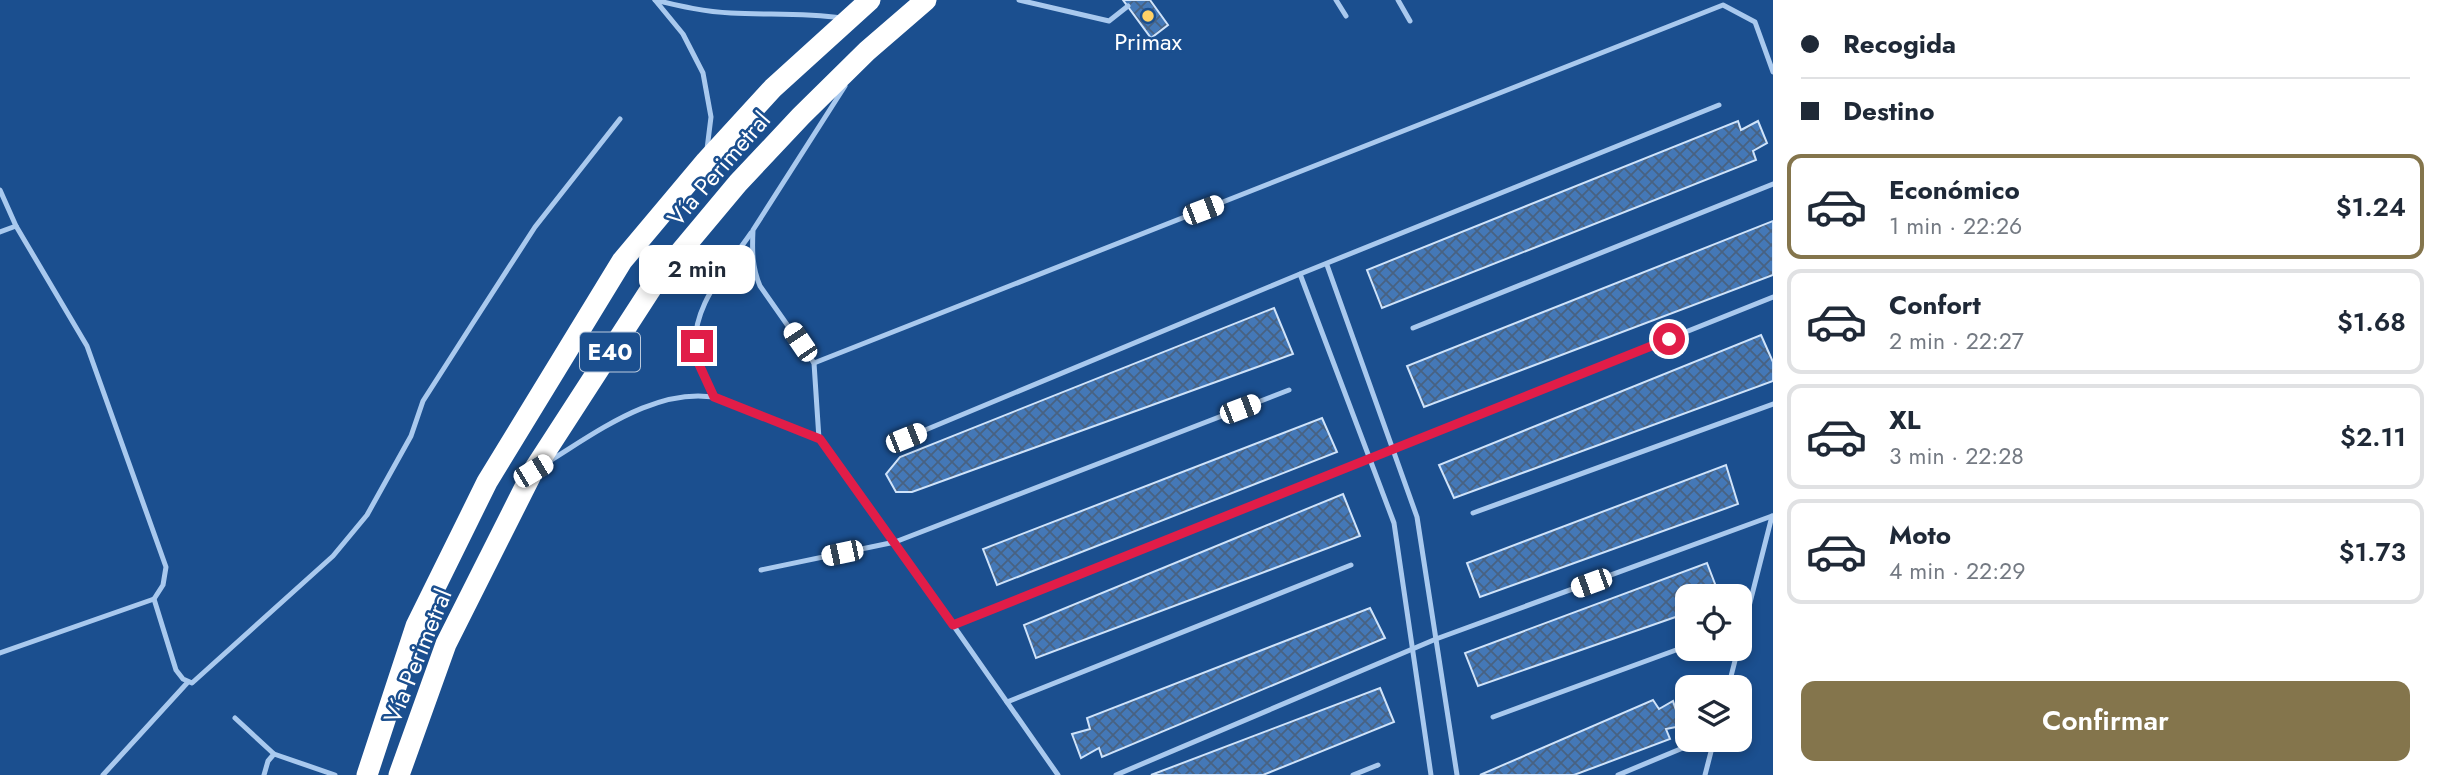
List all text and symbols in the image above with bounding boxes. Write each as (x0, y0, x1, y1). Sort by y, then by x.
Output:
marker: Primax (1140, 8, 1156, 24)
place label: Primax (1114, 24, 1183, 59)
text: Recogida (1843, 25, 1956, 63)
text: Destino (1843, 92, 1935, 130)
street label: Vía Perimetral (659, 104, 778, 234)
text: Económico (1889, 171, 2020, 209)
icon: car (1805, 175, 1868, 238)
text: $1.24 (2336, 188, 2406, 226)
car (1180, 193, 1227, 227)
text: 1 min · 22:26 (1889, 209, 2022, 243)
callout: 2 min (639, 244, 755, 294)
text: 2 min (667, 252, 727, 286)
text: Confort (1889, 286, 1981, 324)
icon: car (1805, 290, 1868, 353)
text: $1.68 (2337, 303, 2406, 341)
car (780, 319, 821, 365)
route start (1653, 323, 1685, 355)
text: 2 min · 22:27 (1889, 324, 2024, 358)
route end (681, 330, 713, 362)
road number: E40 (580, 332, 640, 372)
car (1217, 392, 1264, 426)
text: XL (1889, 401, 1921, 439)
icon: car (1805, 405, 1868, 468)
text: $2.11 (2340, 418, 2406, 456)
car (883, 420, 930, 456)
text: 3 min · 22:28 (1889, 439, 2024, 473)
car (510, 451, 557, 491)
text: Moto (1889, 516, 1951, 554)
icon: car (1805, 520, 1868, 583)
text: $1.73 (2339, 533, 2406, 571)
car (820, 538, 865, 568)
text: 4 min · 22:29 (1889, 554, 2025, 588)
car (1568, 566, 1615, 600)
street label: Vía Perimetral (375, 583, 460, 728)
map controls (1675, 584, 1752, 752)
button: locate (1675, 584, 1752, 661)
button: layers (1675, 675, 1752, 752)
button: Confirmar (1801, 681, 2410, 761)

